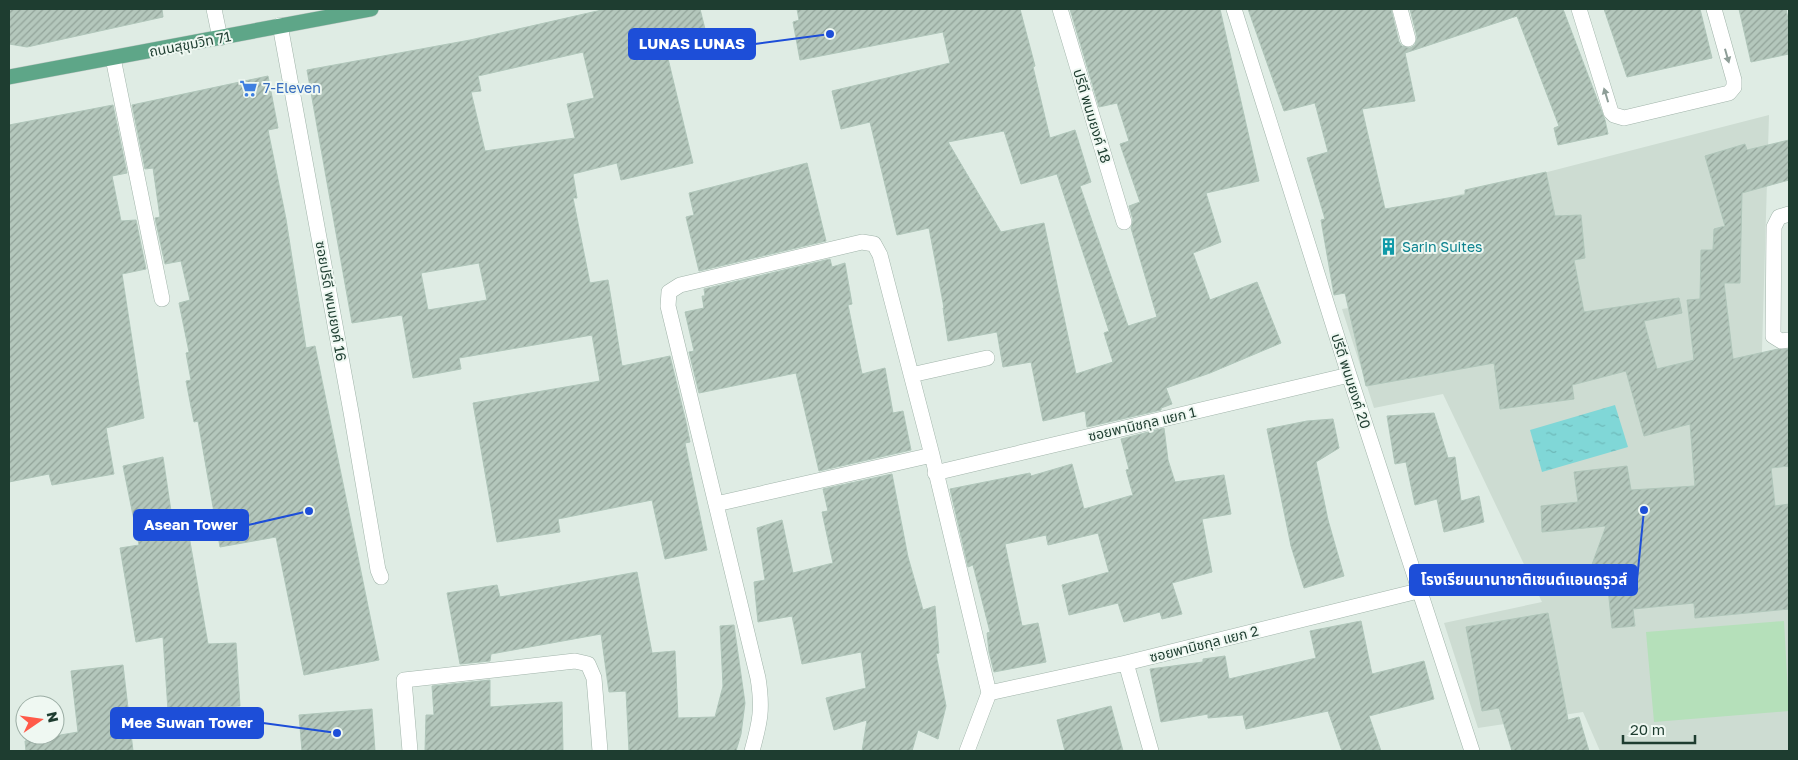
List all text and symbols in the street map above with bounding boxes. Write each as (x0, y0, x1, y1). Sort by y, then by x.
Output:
street label: ถนนสุขุมวิท 71 (148, 27, 233, 61)
callout: LUNAS LUNAS (629, 29, 755, 59)
text: LUNAS LUNAS (639, 34, 745, 52)
one-way arrow (1723, 49, 1731, 64)
street label: ปรีดี พนมยงค์ 18 (1070, 67, 1115, 165)
supermarket icon: 7-Eleven (239, 78, 259, 98)
place label: 7-Eleven (263, 79, 321, 96)
one-way arrow (1601, 88, 1609, 103)
building icon: Sarin Suites (1378, 237, 1398, 257)
place label: Sarin Suites (1402, 238, 1483, 255)
street label: ซอยปรีดี พนมยงค์ 16 (313, 240, 350, 362)
street label: ปรีดี พนมยงค์ 20 (1328, 331, 1375, 431)
street label: ซอยพานิชกุล แยก 1 (1086, 403, 1198, 445)
callout: Asean Tower (134, 510, 248, 540)
text: Asean Tower (144, 515, 238, 533)
callout: โรงเรียนนานาชาติเซนต์แอนดรูวส์ (1410, 565, 1637, 595)
text: โรงเรียนนานาชาติเซนต์แอนดรูวส์ (1421, 570, 1627, 590)
street label: ซอยพานิชกุล แยก 2 (1148, 622, 1260, 666)
north arrow (15, 695, 65, 745)
callout: Mee Suwan Tower (111, 708, 263, 738)
text: N (44, 710, 63, 724)
scale bar (1623, 712, 1696, 744)
text: Mee Suwan Tower (121, 713, 253, 731)
text: 20 m (1630, 720, 1665, 738)

